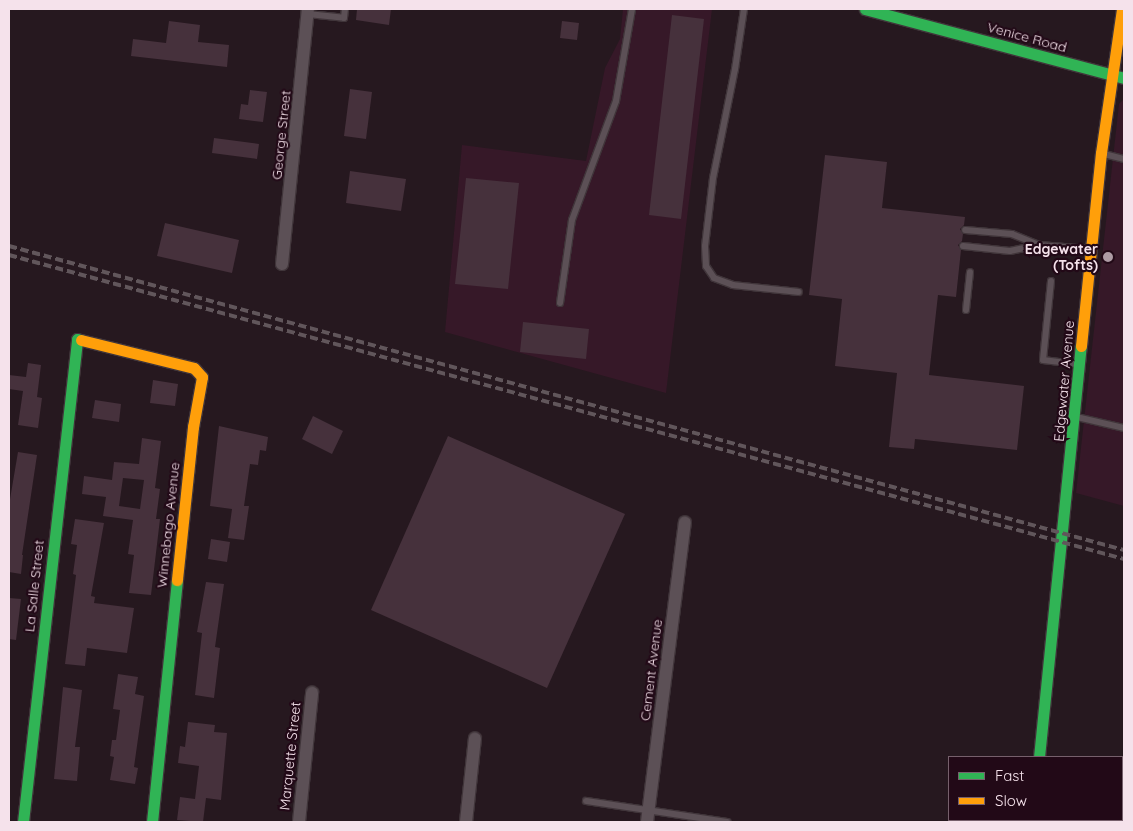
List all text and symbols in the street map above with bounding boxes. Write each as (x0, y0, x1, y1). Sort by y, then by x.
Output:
street label: Venice Road (985, 18, 1069, 56)
street label: George Street (268, 90, 294, 180)
place label: Edgewater (Tofts) (1025, 241, 1098, 274)
marker: Edgewater (Tofts) (1102, 251, 1114, 263)
street label: Edgewater Avenue (1050, 320, 1078, 442)
street label: Winnebago Avenue (153, 461, 183, 589)
street label: La Salle Street (21, 539, 47, 633)
street label: Cement Avenue (636, 618, 666, 722)
street label: Marquette Street (276, 701, 304, 811)
legend (948, 756, 1123, 821)
text: Fast (995, 766, 1024, 785)
text: Slow (995, 791, 1027, 810)

